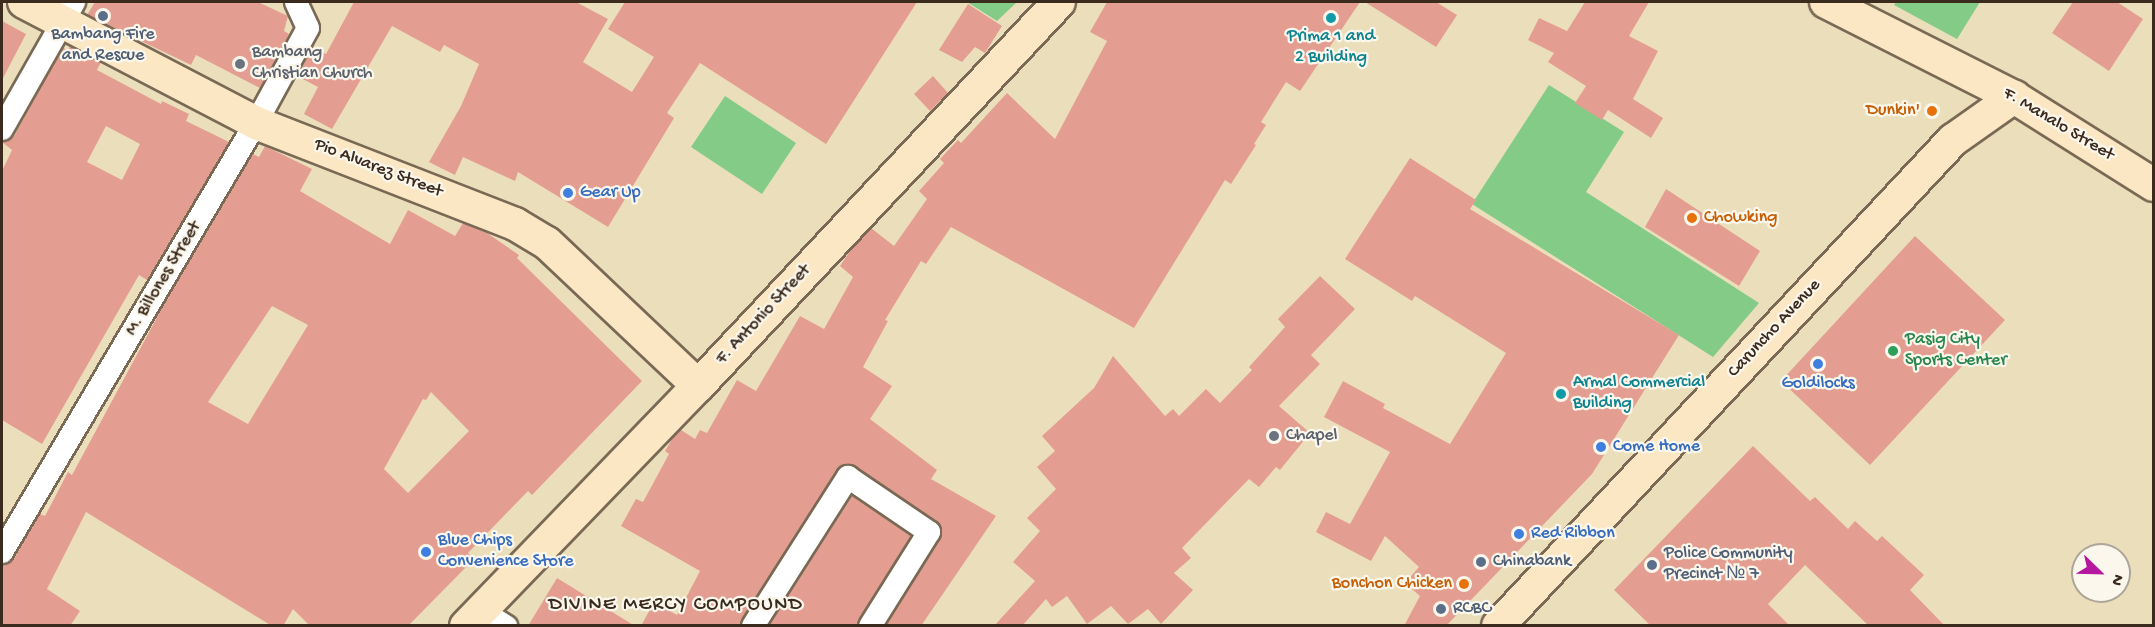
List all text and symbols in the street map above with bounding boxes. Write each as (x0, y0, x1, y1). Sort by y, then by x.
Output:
marker: Bambang Fire and Rescue (96, 9, 110, 23)
marker: Prima 1 and 2 Building (1324, 11, 1338, 25)
place label: Bambang Fire and Rescue (51, 25, 155, 68)
place label: Prima 1 and 2 Building (1287, 27, 1375, 70)
place label: Bambang Christian Church (252, 43, 372, 86)
marker: Bambang Christian Church (233, 57, 247, 71)
street label: F. Manalo Street (1999, 83, 2117, 167)
place label: Dunkin' (1866, 100, 1920, 122)
marker: Dunkin' (1925, 104, 1939, 118)
street label: Pio Alvarez Street (311, 135, 445, 203)
place label: Gear Up (580, 182, 641, 204)
marker: Gear Up (561, 186, 575, 200)
place label: Chowking (1704, 207, 1777, 229)
marker: Chowking (1685, 211, 1699, 225)
street label: M. Billones Street (121, 218, 207, 340)
street label: F. Antonio Street (712, 260, 816, 370)
street label: Caruncho Avenue (1724, 275, 1826, 383)
place label: Pasig City Sports Center (1905, 330, 2007, 372)
marker: Pasig City Sports Center (1886, 344, 1900, 358)
marker: Goldilocks (1811, 357, 1825, 371)
place label: Armal Commercial Building (1573, 373, 1705, 416)
place label: Goldilocks (1781, 373, 1855, 395)
marker: Armal Commercial Building (1554, 387, 1568, 401)
place label: Chapel (1286, 425, 1338, 447)
marker: Chapel (1267, 429, 1281, 443)
place label: Come Home (1613, 436, 1700, 458)
marker: Come Home (1594, 440, 1608, 454)
place label: Red Ribbon (1531, 523, 1615, 545)
marker: Red Ribbon (1512, 527, 1526, 541)
place label: Blue Chips Convenience Store (438, 531, 574, 574)
north arrow (2071, 543, 2131, 603)
place label: Police Community Precinct № 7 (1664, 544, 1793, 586)
marker: Blue Chips Convenience Store (419, 545, 433, 559)
place label: Chinabank (1493, 551, 1571, 573)
marker: Chinabank (1474, 555, 1488, 569)
marker: Police Community Precinct № 7 (1645, 558, 1659, 572)
text: N (2105, 571, 2127, 588)
place label: Bonchon Chicken (1332, 573, 1452, 595)
marker: Bonchon Chicken (1457, 577, 1471, 591)
district label: DIVINE MERCY COMPOUND (549, 593, 803, 617)
place label: RCBC (1453, 598, 1491, 620)
marker: RCBC (1434, 602, 1448, 616)

